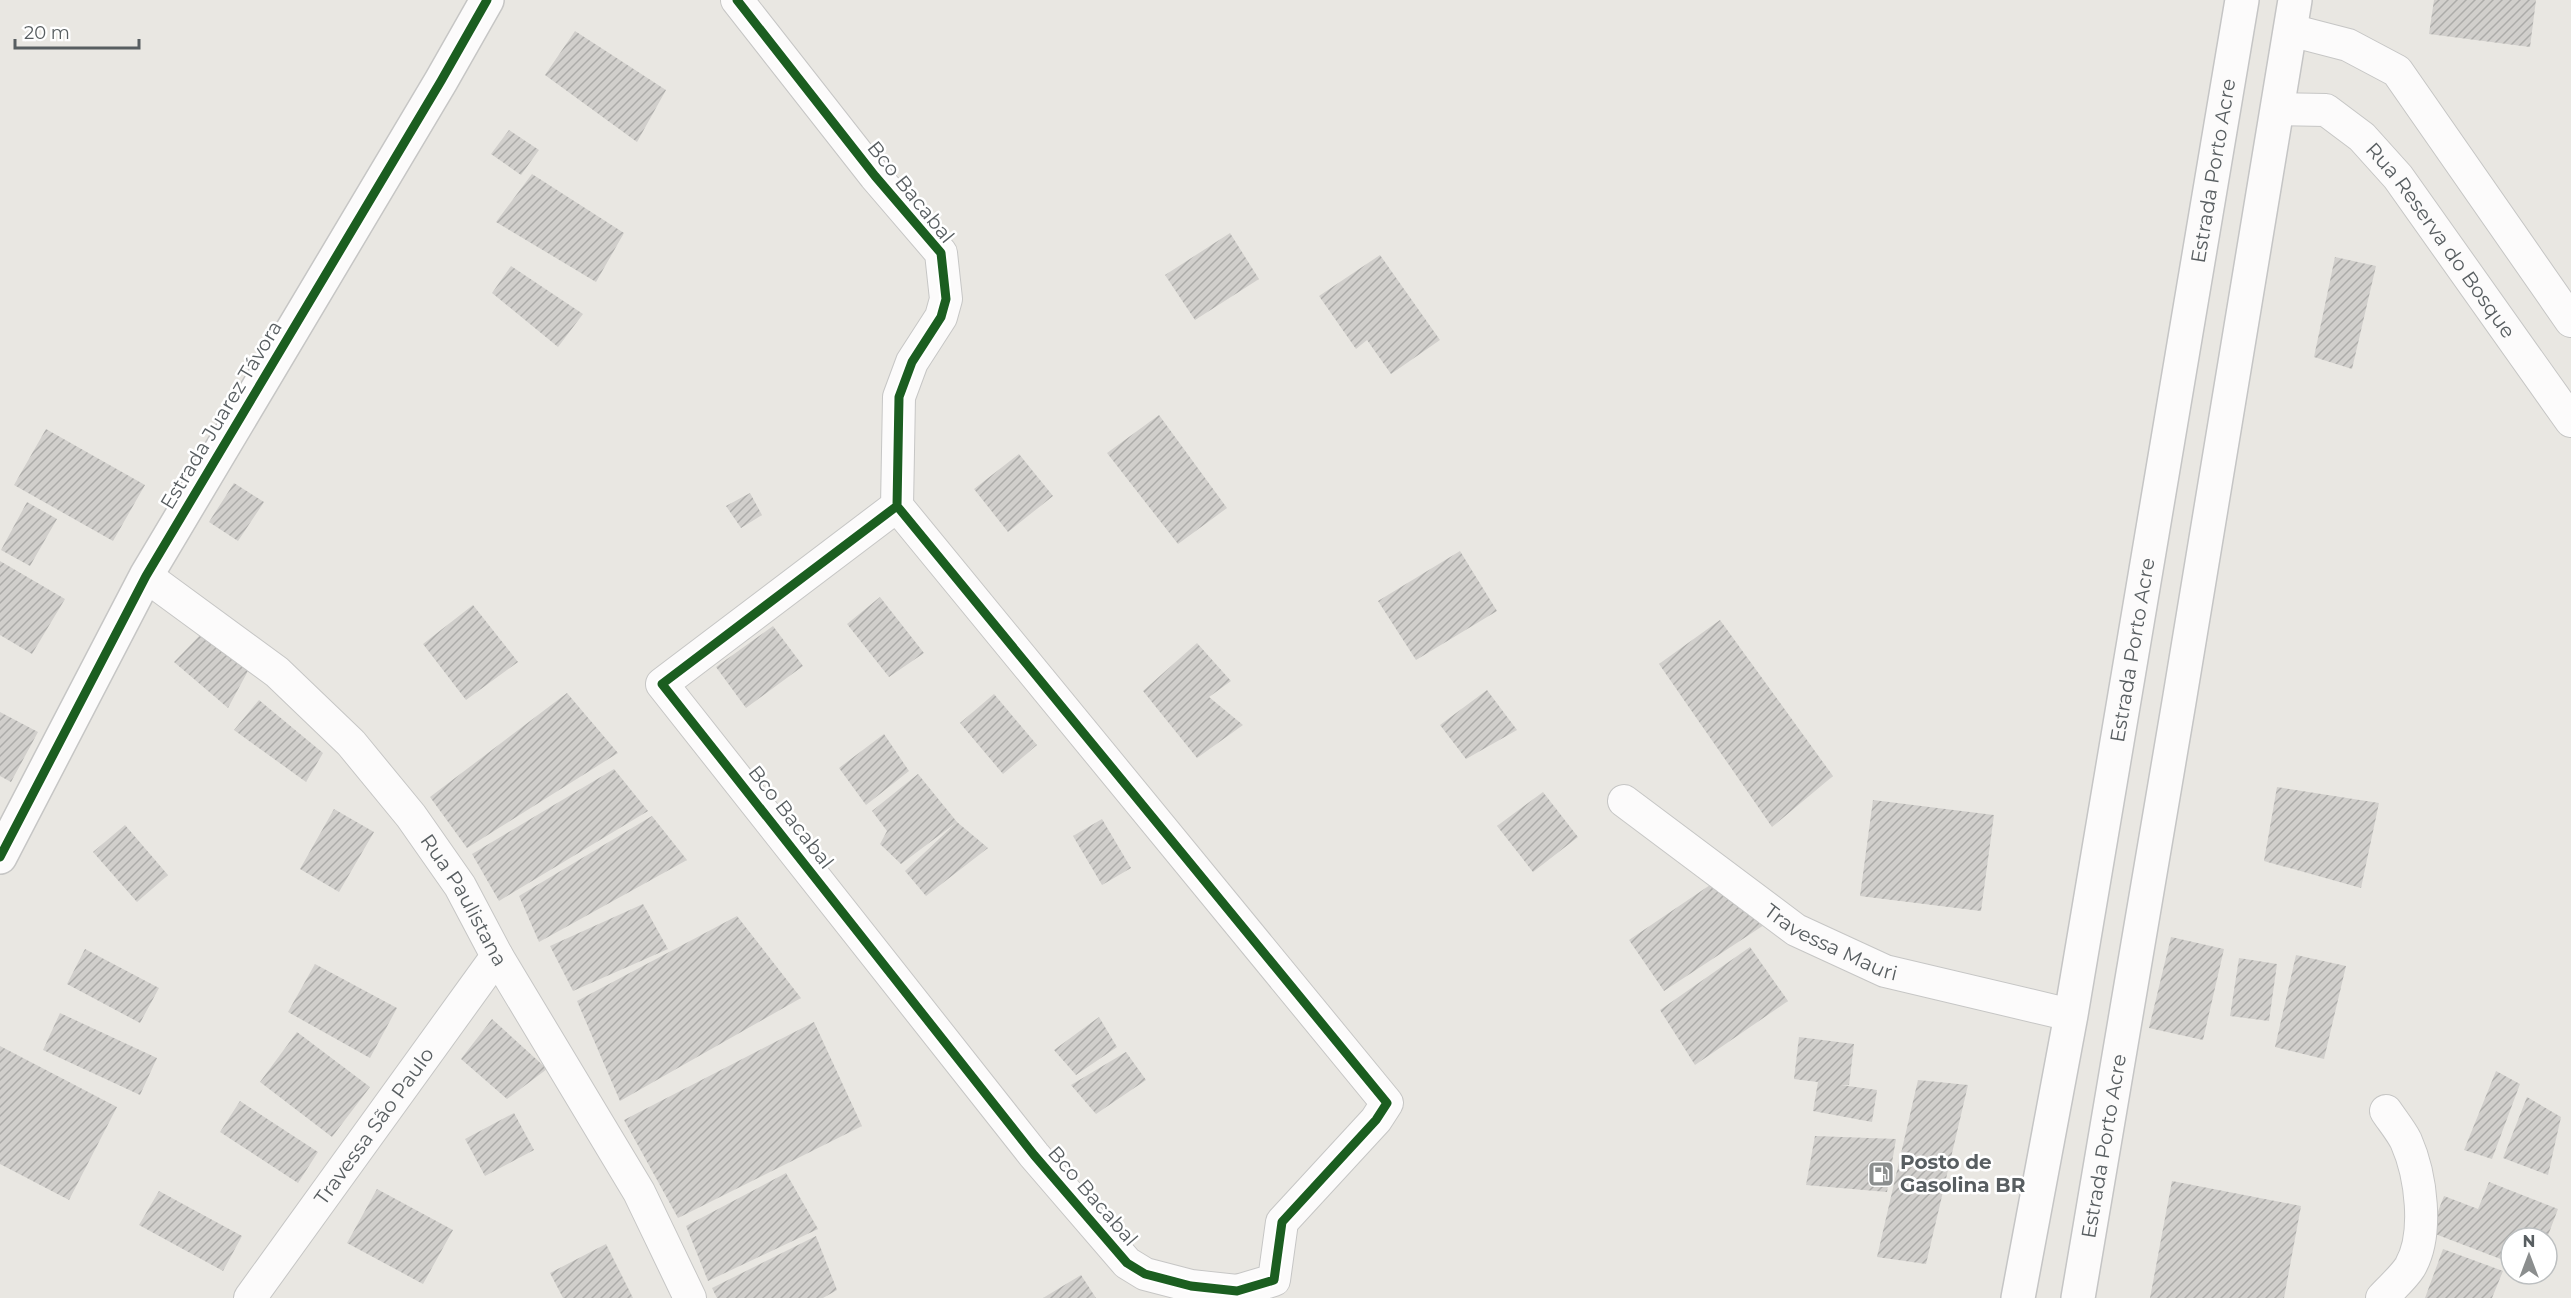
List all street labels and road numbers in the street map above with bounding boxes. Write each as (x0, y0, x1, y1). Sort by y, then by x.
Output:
street label: Estrada Porto Acre (2186, 77, 2241, 265)
street label: Bco Bacabal (862, 136, 960, 248)
street label: Rua Reserva do Bosque (2361, 137, 2520, 343)
street label: Estrada Juarez Távora (155, 316, 287, 514)
street label: Estrada Porto Acre (2105, 556, 2160, 744)
street label: Bco Bacabal (743, 761, 839, 873)
street label: Rua Paulistana (415, 829, 512, 971)
street label: Travessa Mauri (1760, 899, 1900, 986)
street label: Travessa São Paulo (309, 1043, 439, 1210)
street label: Estrada Porto Acre (2076, 1052, 2131, 1240)
street label: Bco Bacabal (1043, 1141, 1143, 1251)

